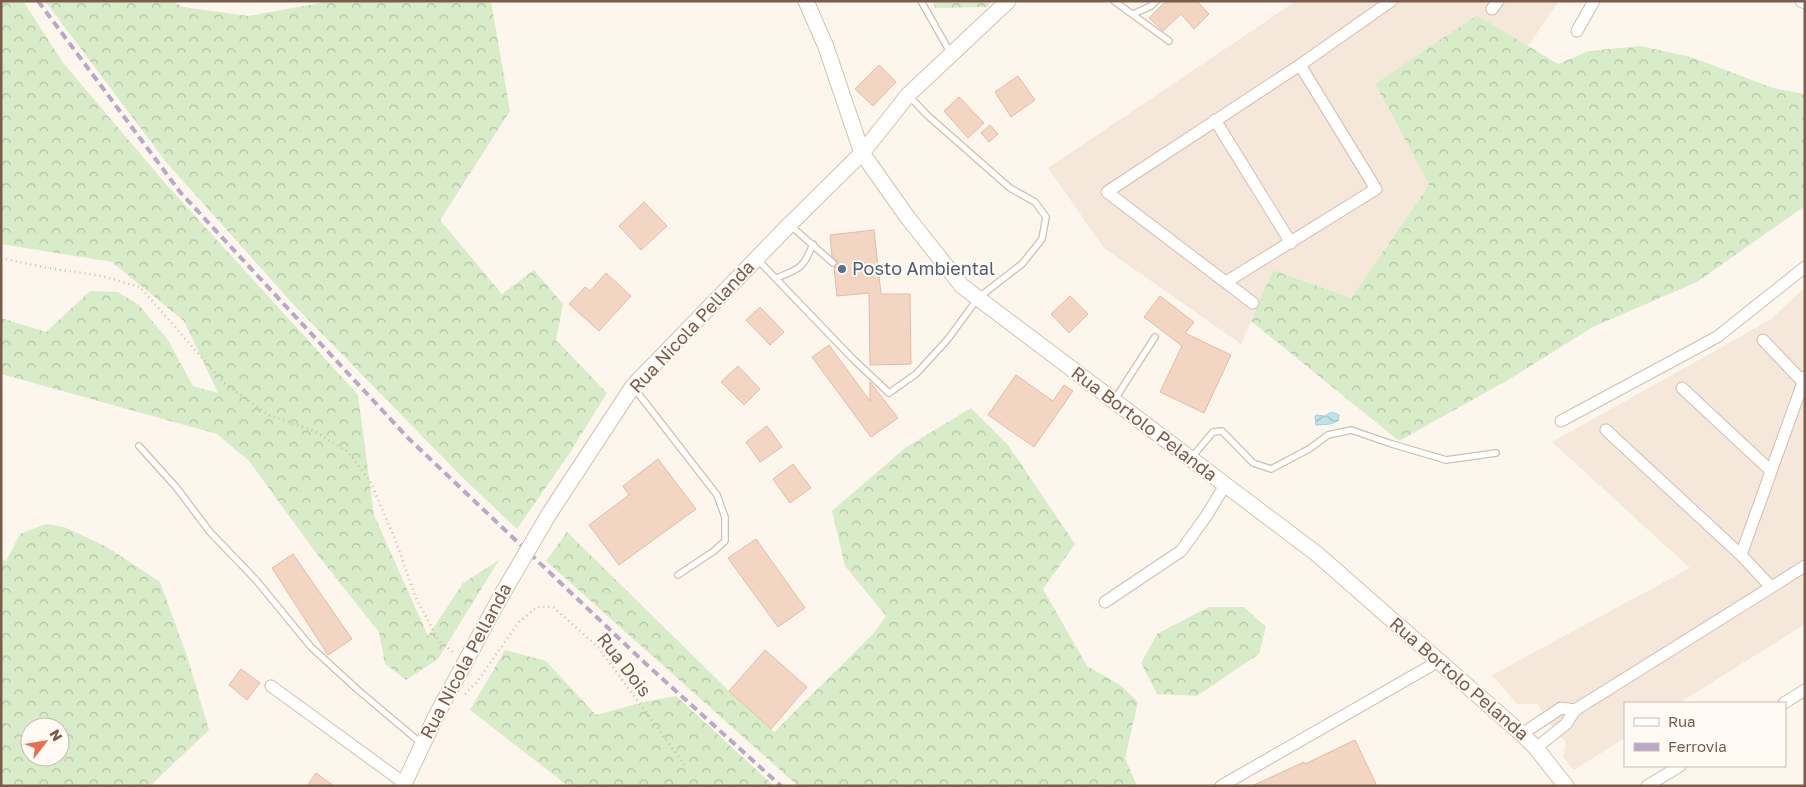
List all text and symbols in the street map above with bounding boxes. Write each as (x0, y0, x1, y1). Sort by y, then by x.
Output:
street label: Rua Nicola Pellanda (624, 256, 758, 397)
place label: Posto Ambiental (852, 257, 995, 279)
marker: Posto Ambiental (836, 263, 848, 275)
street label: Rua Bortolo Pelanda (1067, 361, 1222, 485)
street label: Rua Nicola Pellanda (415, 579, 515, 742)
street label: Rua Bortolo Pelanda (1386, 612, 1534, 745)
street label: Rua Dois (593, 628, 657, 701)
legend (1624, 702, 1786, 767)
text: Rua (1668, 712, 1695, 730)
north arrow (20, 717, 70, 767)
text: N (47, 726, 67, 744)
text: Ferrovia (1668, 737, 1727, 755)

